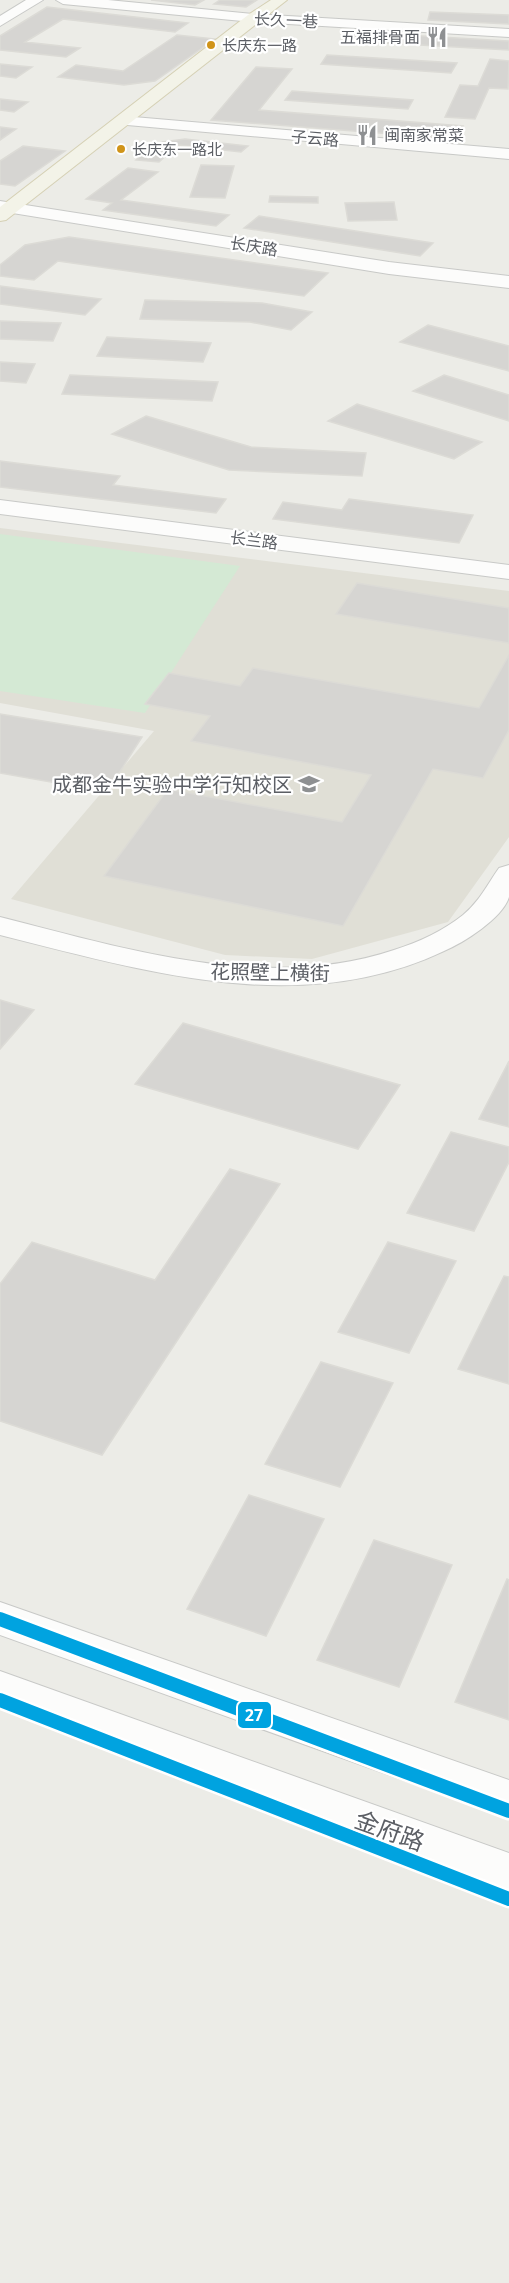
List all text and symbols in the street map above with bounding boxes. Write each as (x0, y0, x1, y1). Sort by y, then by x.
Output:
street label: 长久一巷 (253, 7, 319, 33)
restaurant icon: 五福排骨面 (425, 25, 449, 49)
place label: 五福排骨面 (340, 26, 420, 48)
place label: 长庆东一路 (222, 35, 297, 55)
marker: 长庆东一路 (205, 39, 217, 51)
restaurant icon: 闽南家常菜 (355, 123, 379, 147)
place label: 闽南家常菜 (384, 124, 464, 146)
street label: 子云路 (290, 125, 340, 151)
place label: 长庆东一路北 (132, 139, 222, 159)
marker: 长庆东一路北 (115, 143, 127, 155)
street label: 长庆路 (229, 231, 279, 261)
street label: 长兰路 (229, 526, 279, 554)
place label: 成都金牛实验中学行知校区 (52, 771, 292, 798)
school or university icon: 成都金牛实验中学行知校区 (297, 772, 321, 796)
street label: 花照壁上横街 (210, 957, 330, 987)
line badge: 27 (237, 1701, 272, 1729)
text: 27 (245, 1704, 263, 1726)
street label: 金府路 (351, 1802, 429, 1858)

